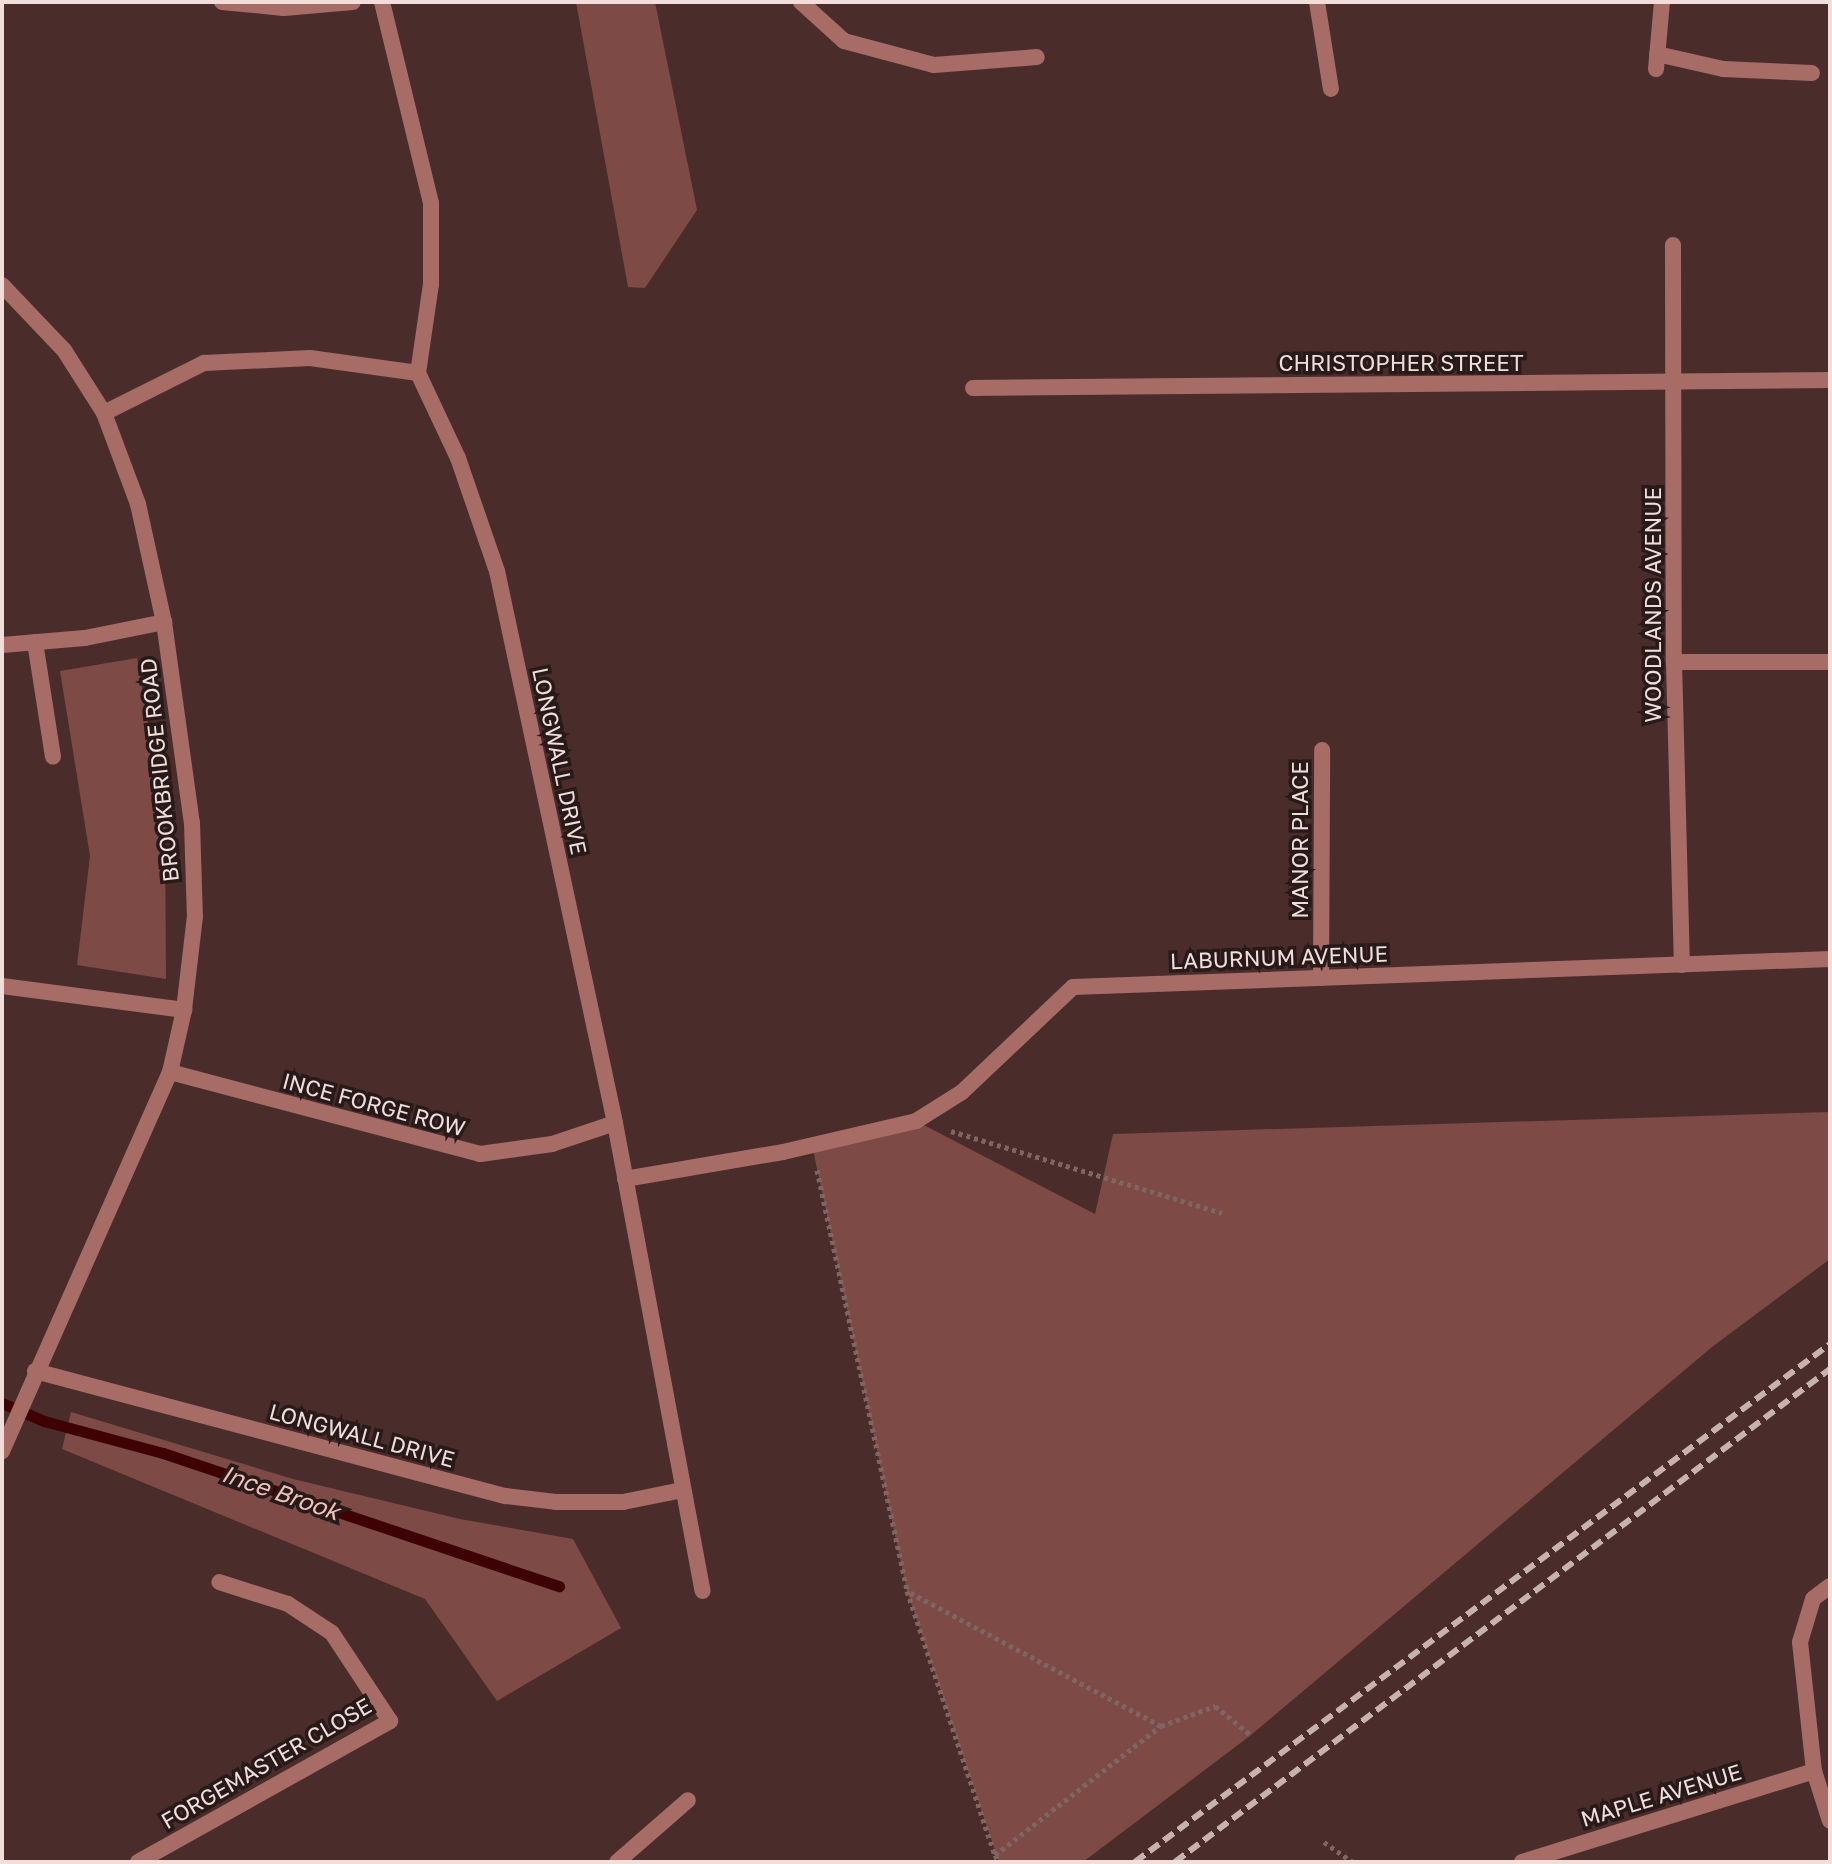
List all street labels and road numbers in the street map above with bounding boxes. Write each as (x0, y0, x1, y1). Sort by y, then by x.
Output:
street label: CHRISTOPHER STREET (1278, 350, 1524, 376)
street label: WOODLANDS AVENUE (1640, 487, 1666, 723)
street label: BROOKBRIDGE ROAD (134, 657, 184, 883)
street label: LONGWALL DRIVE (527, 665, 593, 857)
street label: MANOR PLACE (1287, 761, 1313, 919)
street label: LABURNUM AVENUE (1170, 940, 1388, 974)
street label: INCE FORGE ROW (280, 1067, 468, 1141)
street label: LONGWALL DRIVE (267, 1398, 457, 1472)
street label: FORGEMASTER CLOSE (156, 1692, 376, 1834)
street label: MAPLE AVENUE (1577, 1758, 1745, 1832)

